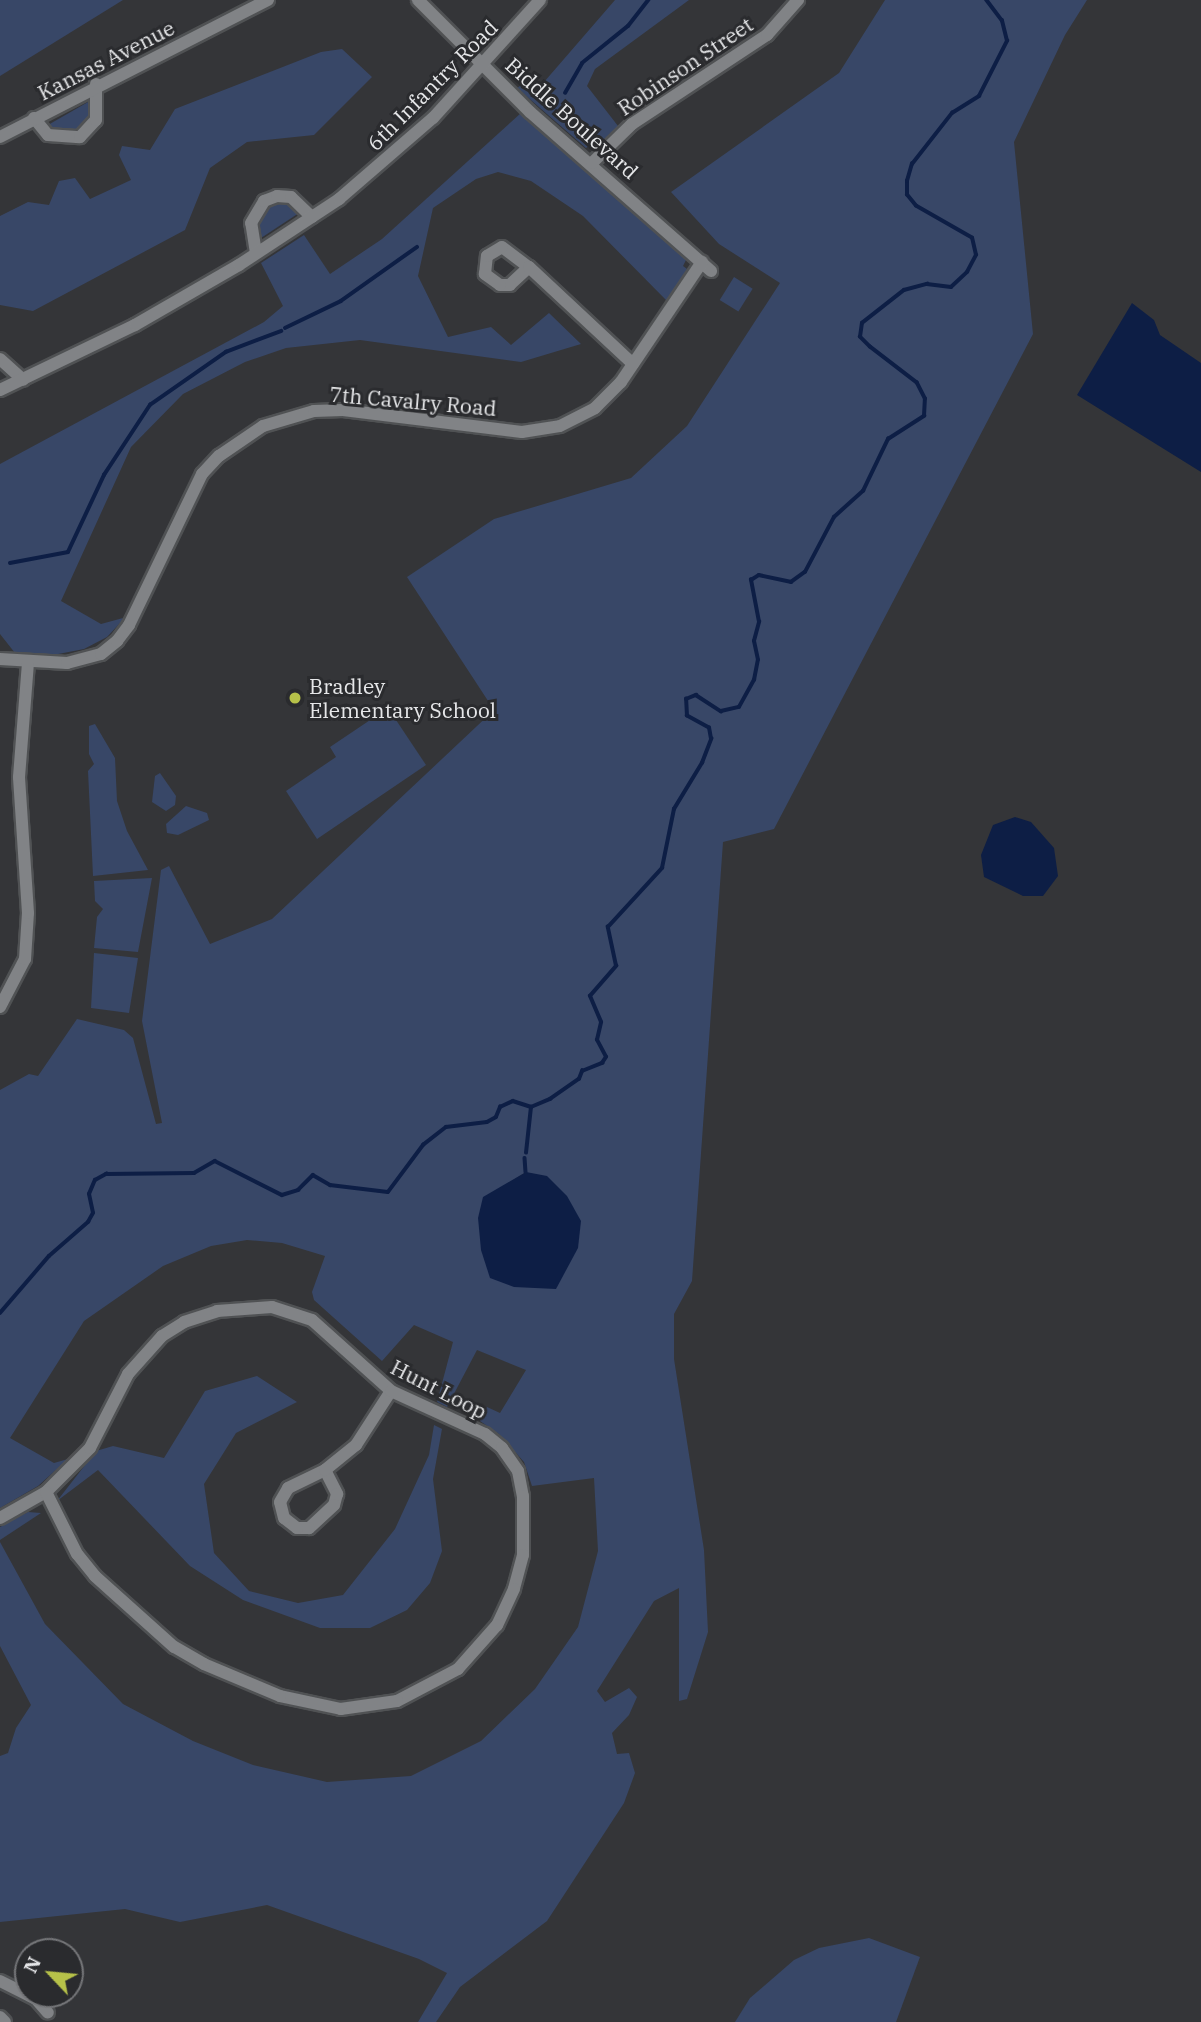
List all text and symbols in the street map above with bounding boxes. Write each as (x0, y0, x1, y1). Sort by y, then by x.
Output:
street label: Robinson Street (613, 11, 757, 121)
street label: 6th Infantry Road (361, 14, 503, 156)
street label: Kansas Avenue (33, 15, 179, 105)
street label: Biddle Boulevard (501, 52, 643, 184)
street label: 7th Cavalry Road (329, 381, 497, 421)
place label: Bradley Elementary School (309, 673, 496, 723)
marker: Bradley Elementary School (287, 690, 303, 706)
street label: Hunt Loop (387, 1354, 491, 1424)
north arrow (14, 1938, 84, 2008)
text: N (18, 1953, 46, 1977)

